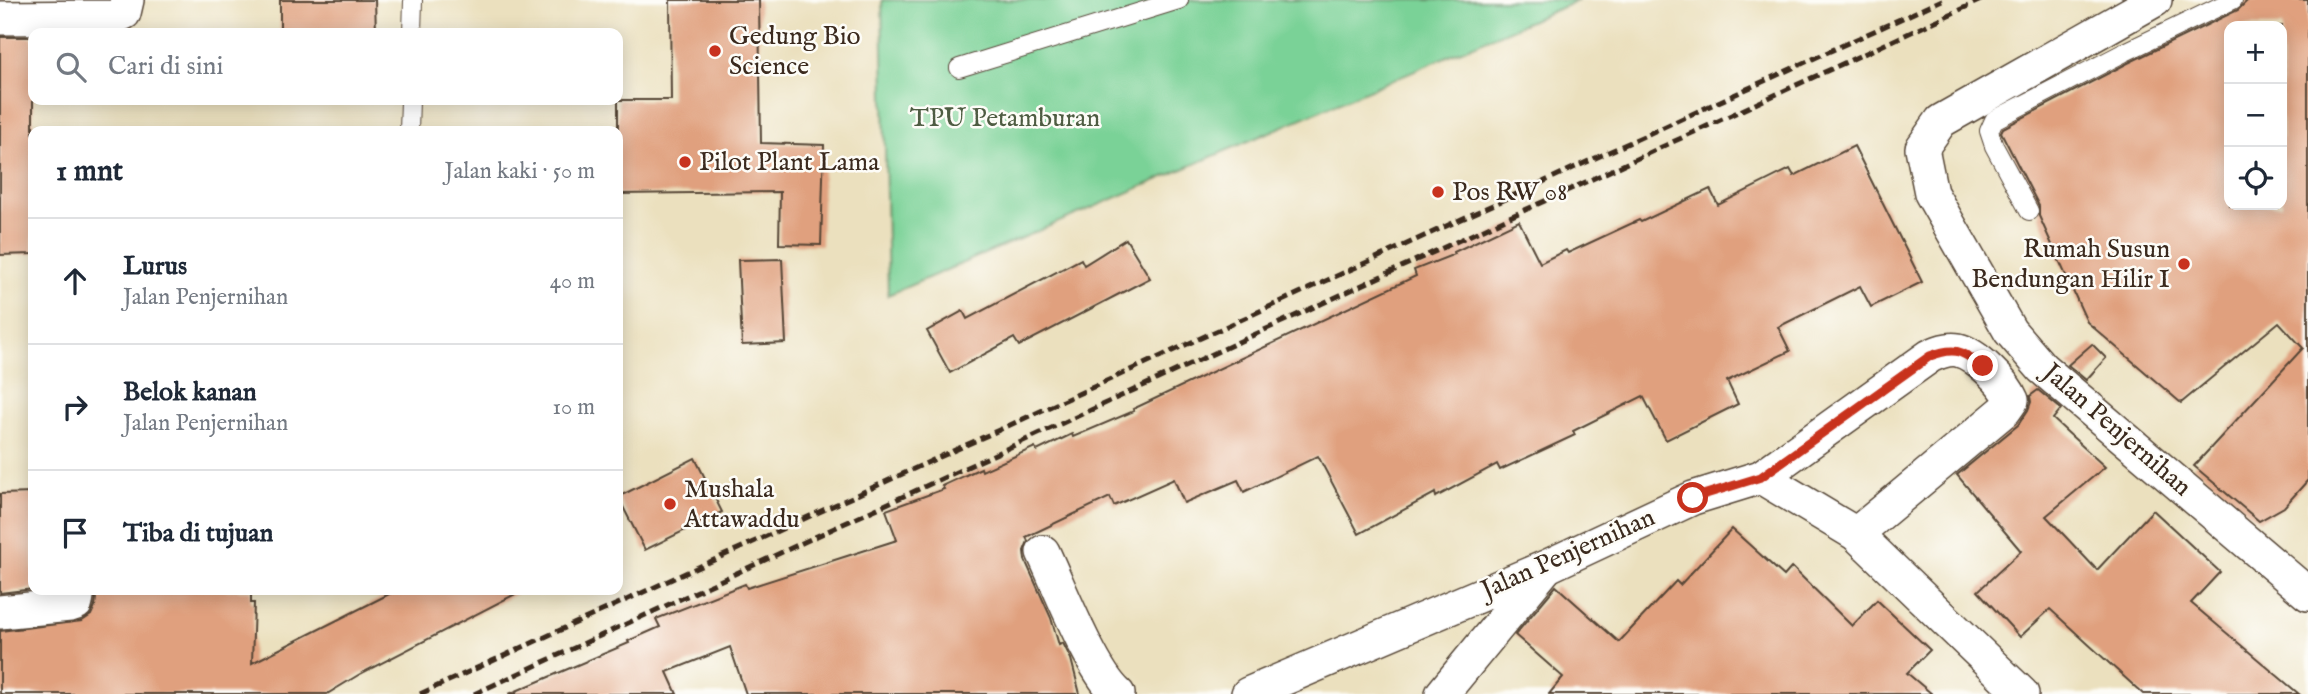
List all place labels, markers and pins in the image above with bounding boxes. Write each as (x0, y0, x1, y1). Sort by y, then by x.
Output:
place label: Gedung Bio Science (729, 20, 861, 83)
marker: Gedung Bio Science (707, 43, 723, 59)
place label: Pilot Plant Lama (699, 146, 880, 179)
marker: Pilot Plant Lama (677, 154, 693, 170)
place label: Pos RW 08 (1452, 176, 1568, 209)
marker: Pos RW 08 (1430, 184, 1446, 200)
place label: Rumah Susun Bendungan Hilir I (1971, 233, 2170, 296)
marker: Rumah Susun Bendungan Hilir I (2176, 256, 2192, 272)
place label: Mushala Attawaddu (683, 473, 800, 536)
marker: Mushala Attawaddu (662, 496, 678, 512)

